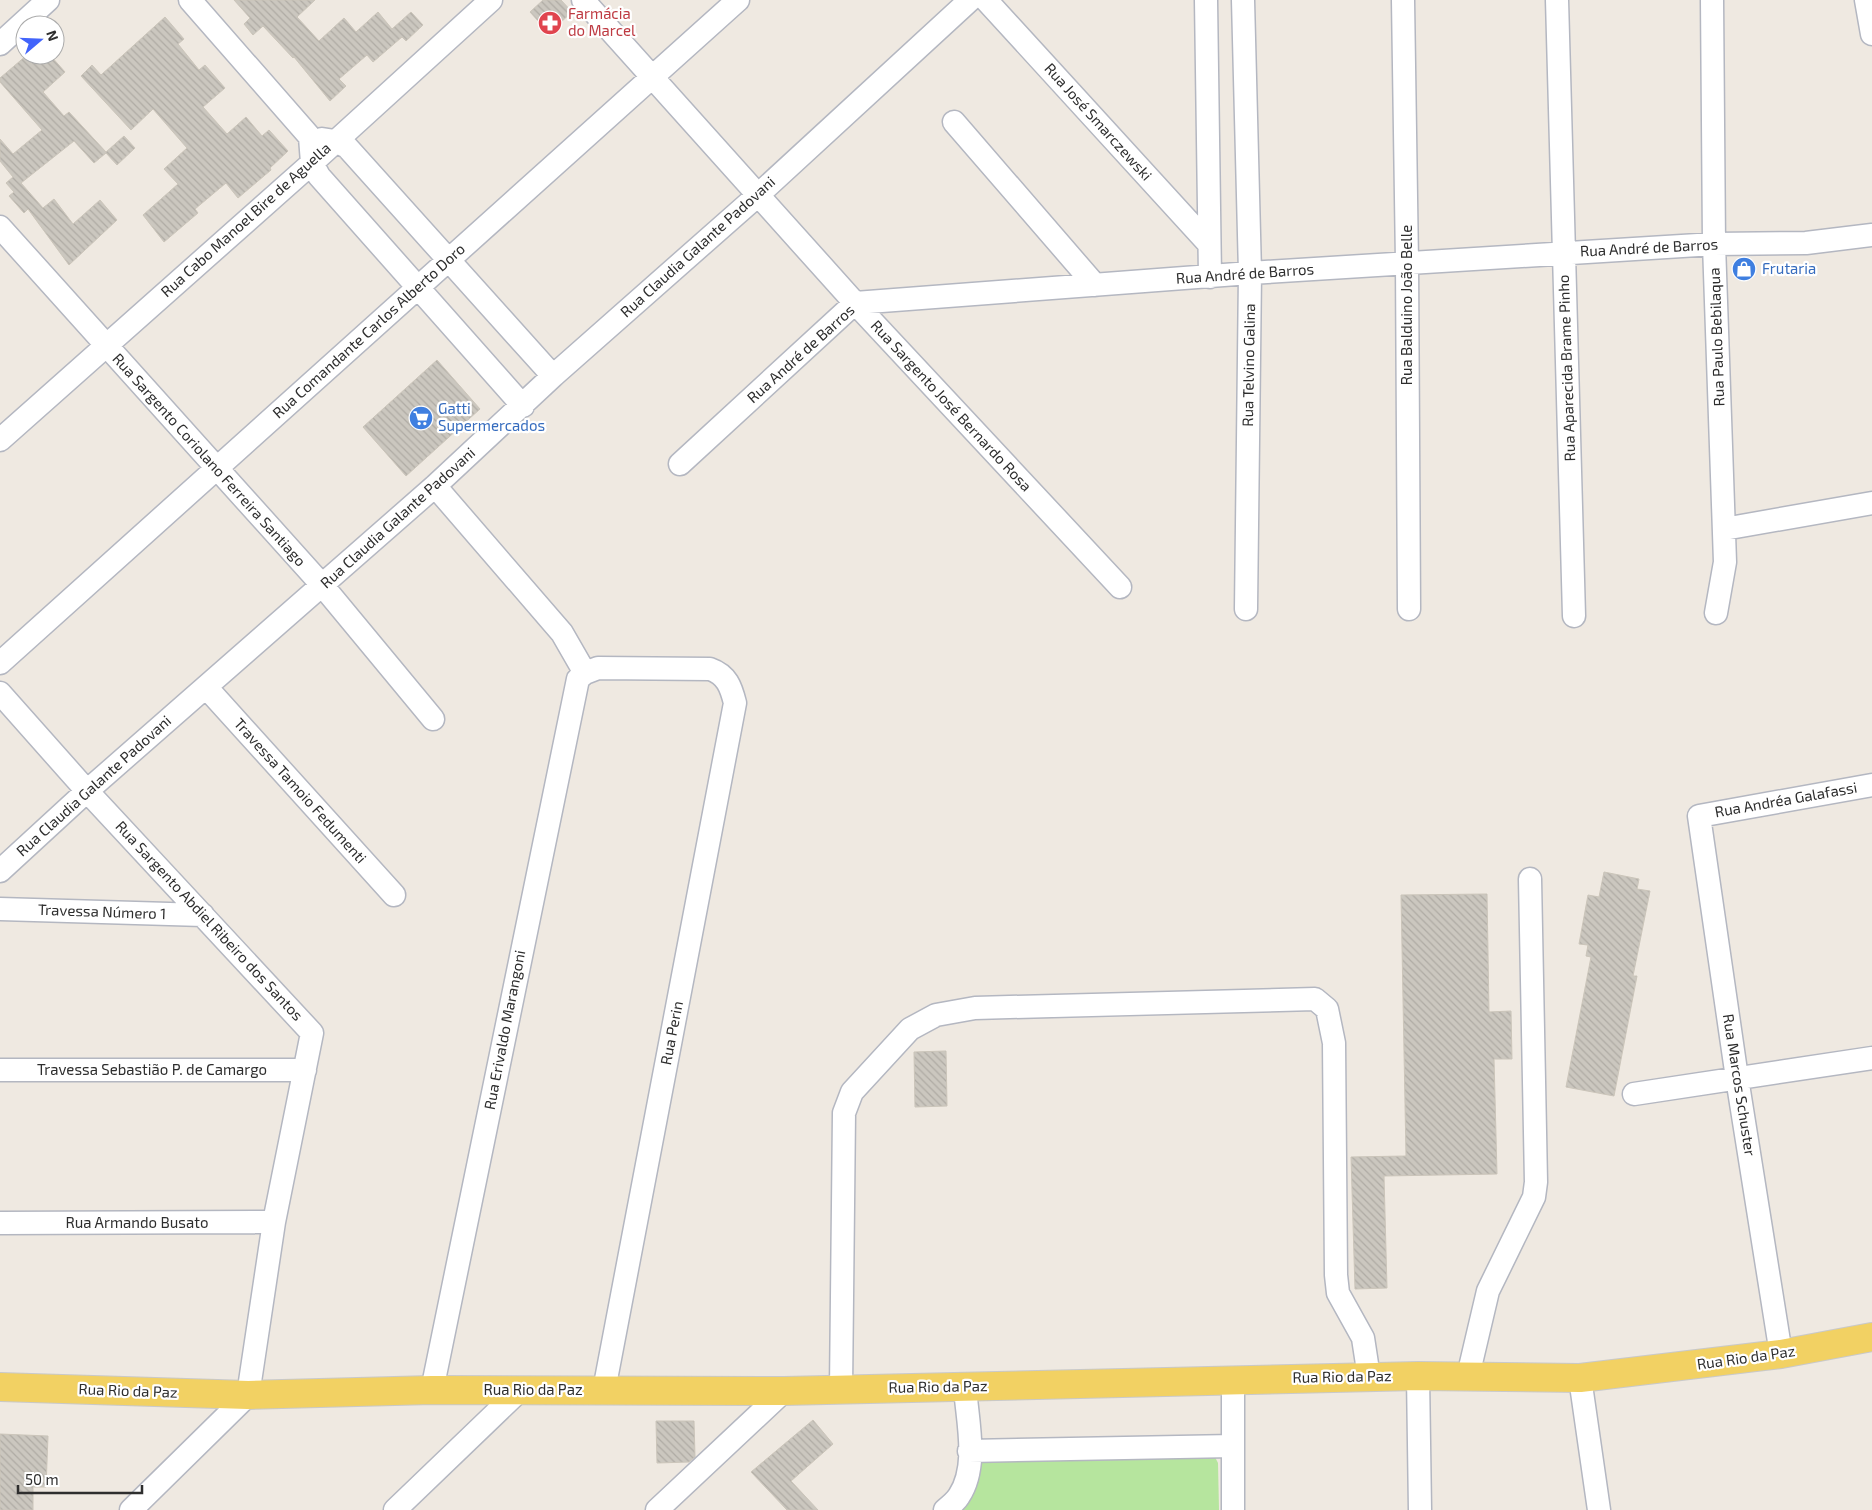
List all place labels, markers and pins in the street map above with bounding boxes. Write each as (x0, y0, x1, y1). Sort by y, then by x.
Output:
place label: Farmácia do Marcel (568, 4, 636, 39)
pharmacy icon: Farmácia do Marcel (537, 10, 563, 36)
shop icon: Frutaria (1731, 256, 1757, 282)
place label: Frutaria (1762, 259, 1816, 277)
place label: Gatti Supermercados (438, 399, 545, 434)
supermarket icon: Gatti Supermercados (408, 405, 434, 431)

